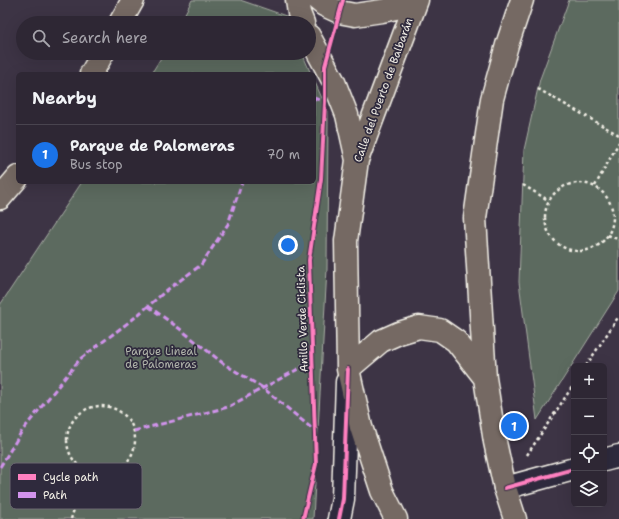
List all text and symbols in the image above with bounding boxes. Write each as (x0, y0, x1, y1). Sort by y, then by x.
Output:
search box (16, 16, 316, 60)
street label: Calle del Puerto de Balbarán (350, 16, 417, 164)
icon: search (30, 27, 52, 49)
text: Search here (62, 28, 148, 48)
text: Nearby (32, 87, 97, 109)
text: Parque de Palomeras (70, 136, 235, 156)
text: 1 (42, 146, 48, 163)
text: 70 m (266, 146, 300, 163)
text: Bus stop (70, 156, 122, 173)
your location (278, 235, 298, 255)
street label: Anillo Verde Ciclista (293, 265, 312, 372)
park label: Parque Lineal de Palomeras (125, 344, 197, 372)
map controls (571, 363, 607, 507)
button: + (571, 363, 607, 399)
button: − (571, 399, 607, 435)
pin: 1 (501, 411, 527, 441)
button: locate (571, 435, 607, 471)
legend (10, 463, 142, 509)
text: Cycle path (43, 470, 99, 485)
button: layers (571, 471, 607, 507)
text: Path (43, 488, 67, 503)

